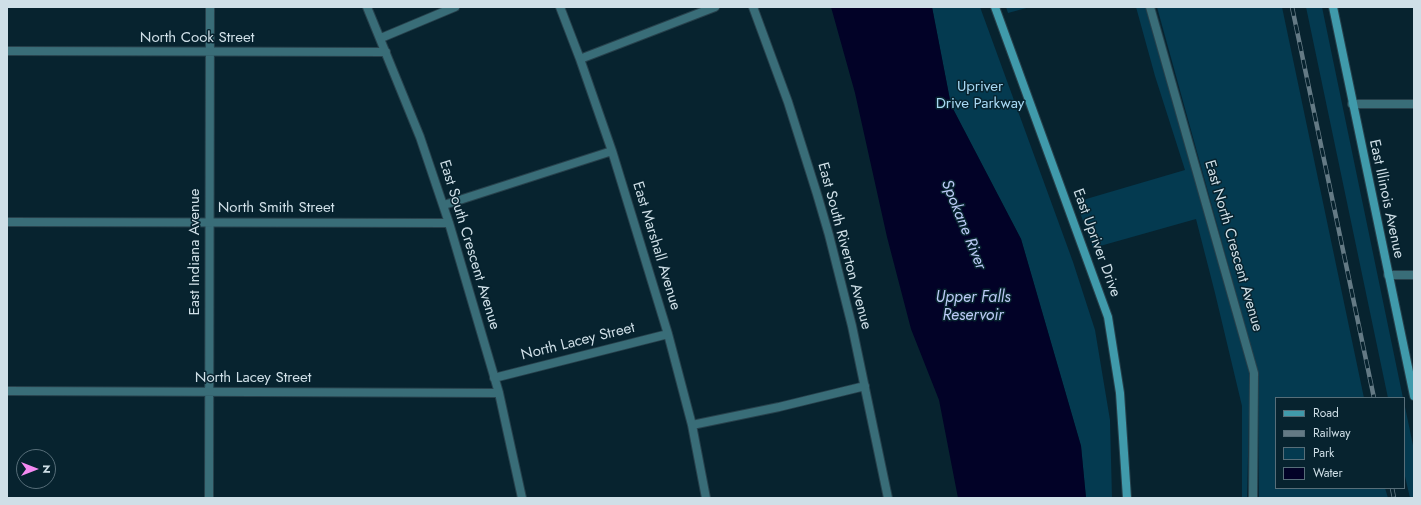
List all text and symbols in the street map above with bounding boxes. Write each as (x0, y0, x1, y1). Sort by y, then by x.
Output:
street label: North Cook Street (140, 29, 254, 47)
park label: Upriver Drive Parkway (936, 78, 1024, 113)
street label: East Illinois Avenue (1365, 138, 1407, 260)
street label: East South Crescent Avenue (435, 158, 503, 332)
street label: East North Crescent Avenue (1200, 158, 1266, 334)
street label: East South Riverton Avenue (813, 160, 875, 332)
water label: Spokane River (936, 177, 990, 273)
street label: East Marshall Avenue (628, 180, 684, 312)
street label: East Upriver Drive (1068, 187, 1124, 299)
street label: East Indiana Avenue (186, 188, 204, 316)
street label: North Smith Street (218, 199, 334, 217)
water label: Upper Falls Reservoir (935, 288, 1011, 326)
street label: North Lacey Street (519, 319, 637, 365)
street label: North Lacey Street (195, 369, 311, 387)
legend (1275, 397, 1405, 489)
text: Road (1313, 404, 1339, 422)
text: Railway (1313, 424, 1351, 442)
text: Park (1313, 444, 1334, 462)
north arrow (16, 449, 56, 489)
text: Water (1313, 464, 1343, 482)
text: N (39, 465, 55, 473)

